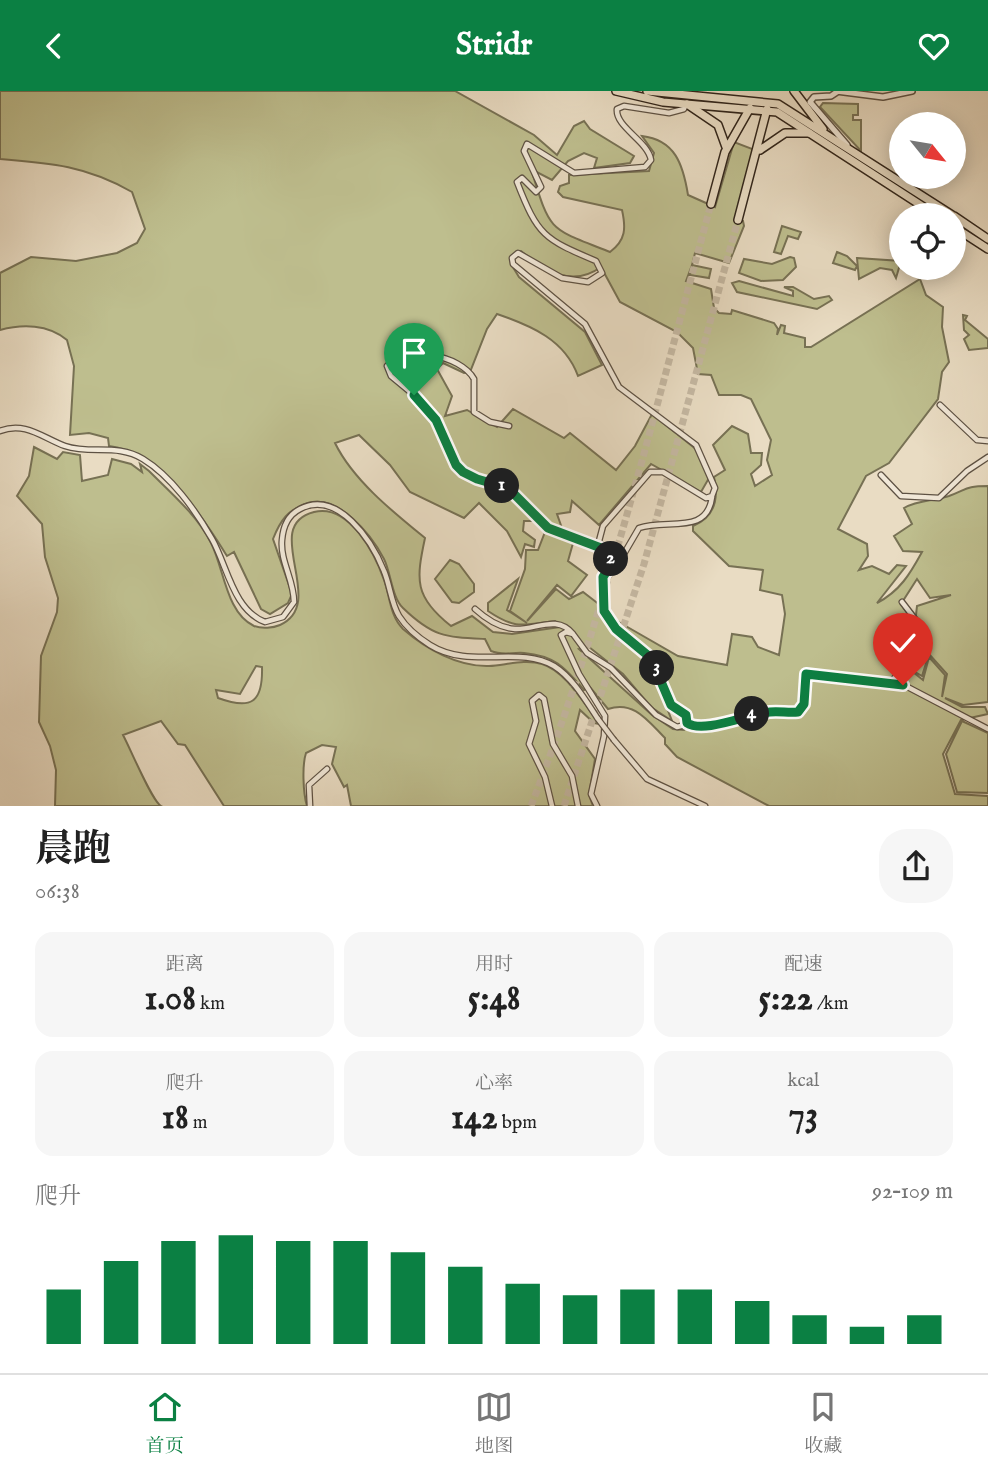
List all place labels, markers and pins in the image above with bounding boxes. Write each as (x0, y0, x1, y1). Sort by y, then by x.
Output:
pin (384, 323, 444, 395)
pin: 1 (484, 469, 520, 503)
pin: 2 (594, 541, 628, 577)
pin (873, 613, 933, 685)
pin: 3 (640, 651, 674, 685)
pin: 4 (734, 697, 770, 731)

